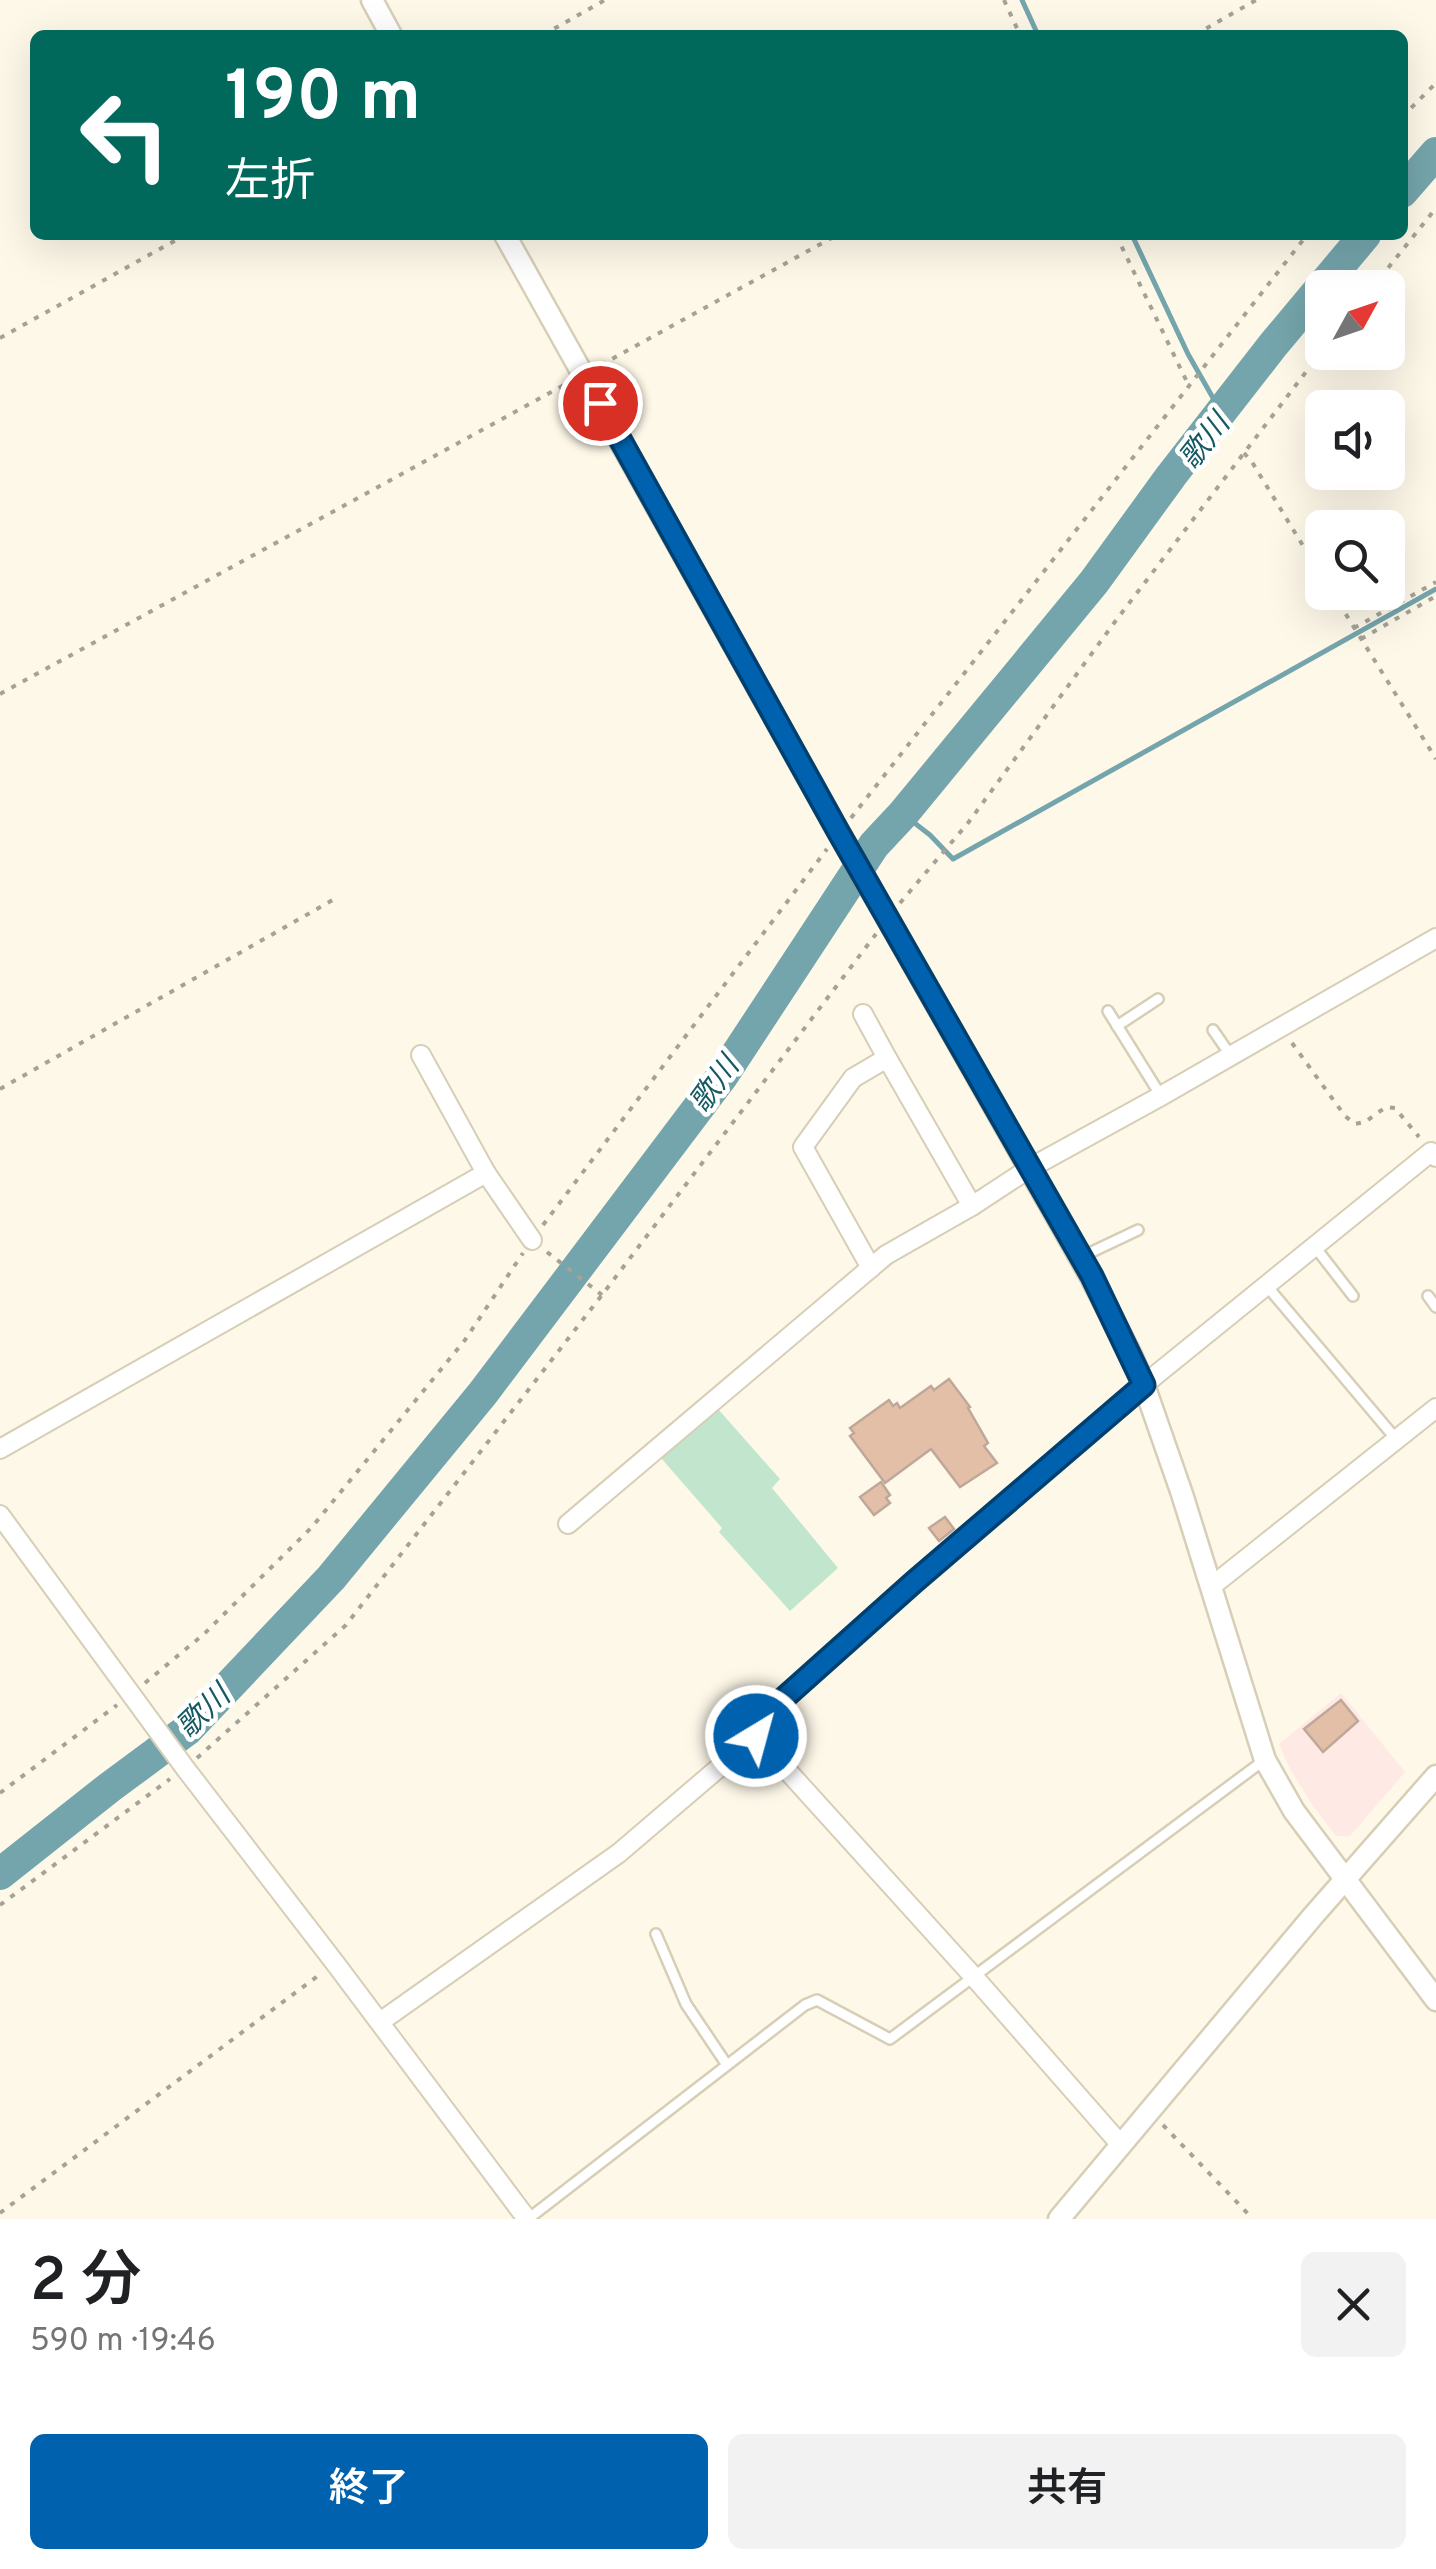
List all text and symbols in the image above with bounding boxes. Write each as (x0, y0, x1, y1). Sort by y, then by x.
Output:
text: 190 m (225, 56, 421, 145)
icon: left (60, 70, 190, 200)
text: 左折 (225, 155, 315, 212)
north arrow (1305, 270, 1405, 370)
map controls (1305, 270, 1405, 610)
pin (558, 361, 643, 446)
icon: arrive (573, 376, 628, 431)
button: sound (1305, 390, 1405, 490)
water label: 歌川 (1173, 405, 1241, 478)
button: search (1305, 510, 1405, 610)
water label: 歌川 (683, 1048, 750, 1121)
water label: 歌川 (170, 1677, 241, 1747)
position arrow (704, 1684, 808, 1788)
text: 2 分 (30, 2246, 141, 2322)
button: close (1301, 2252, 1406, 2357)
text: 590 m · 19:46 (30, 2322, 216, 2362)
button: 終了 (30, 2434, 708, 2549)
button: 共有 (728, 2434, 1406, 2549)

